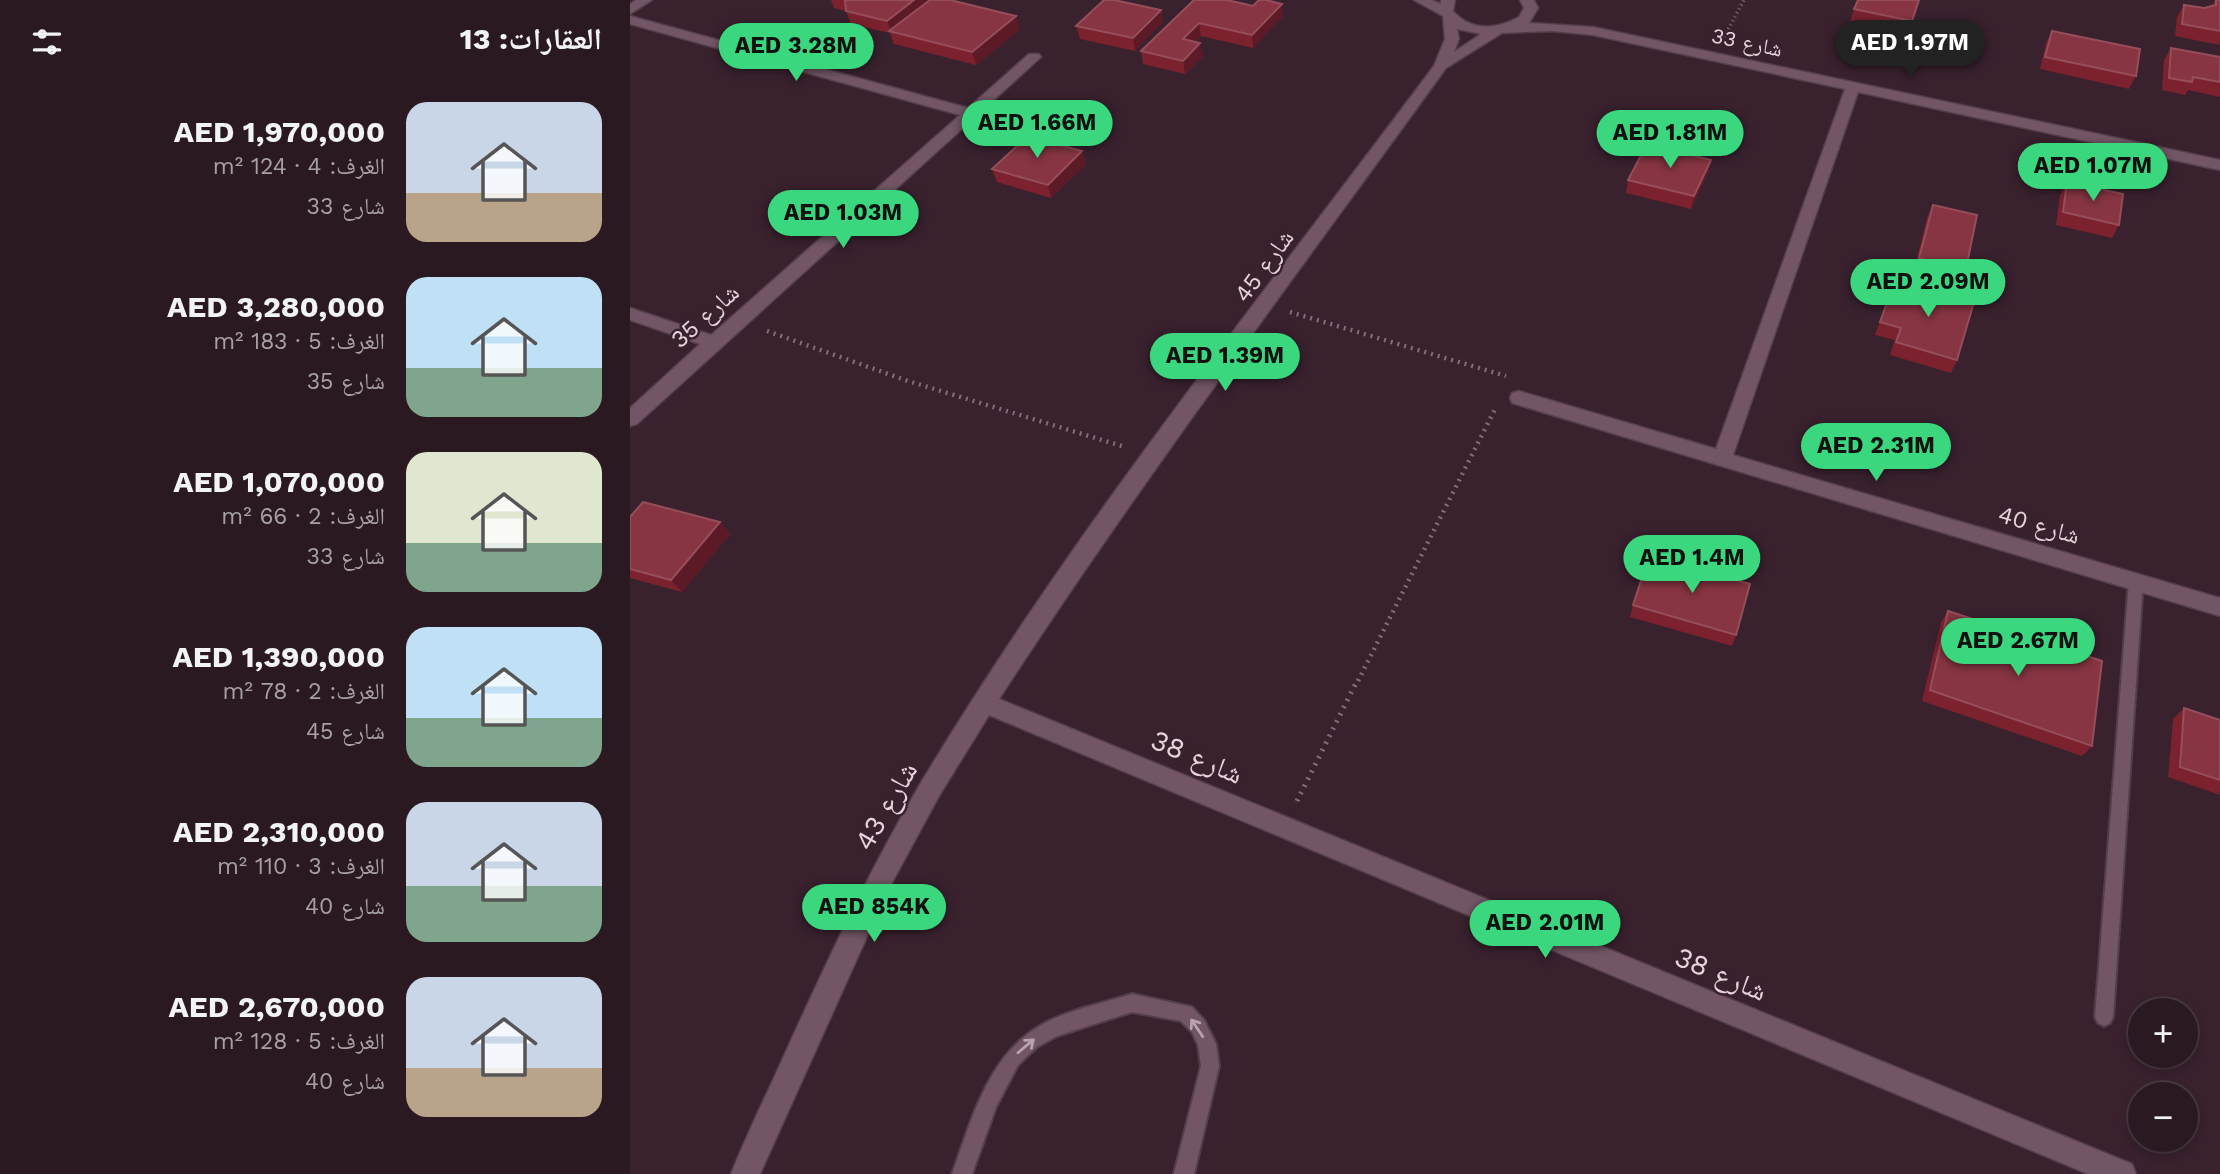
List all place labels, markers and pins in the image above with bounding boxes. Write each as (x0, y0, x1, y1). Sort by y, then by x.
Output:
pin: AED 1.97M (1830, 20, 1990, 80)
pin: AED 3.28M (716, 24, 876, 83)
pin: AED 1.66M (957, 100, 1117, 160)
pin: AED 1.81M (1590, 110, 1750, 170)
pin: AED 1.07M (2013, 144, 2173, 203)
pin: AED 1.03M (763, 190, 923, 250)
pin: AED 2.09M (1848, 260, 2008, 319)
pin: AED 1.39M (1145, 334, 1305, 393)
pin: AED 2.31M (1796, 424, 1956, 483)
pin: AED 1.4M (1620, 536, 1764, 595)
pin: AED 2.67M (1938, 618, 2098, 678)
pin: AED 854K (802, 884, 946, 944)
pin: AED 2.01M (1465, 900, 1625, 960)

